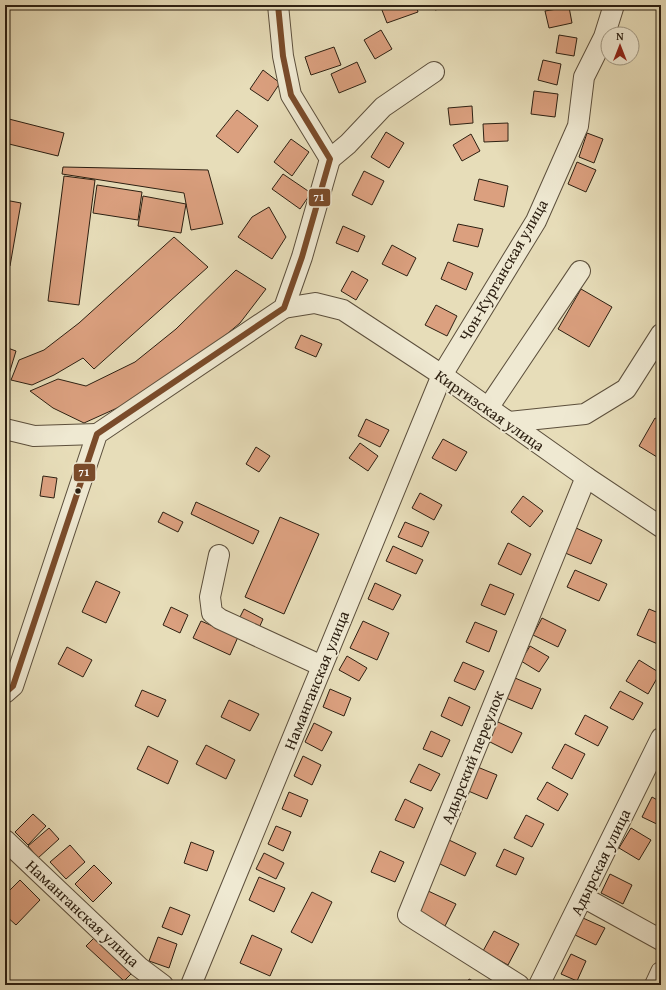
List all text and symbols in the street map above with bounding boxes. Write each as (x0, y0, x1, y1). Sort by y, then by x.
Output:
north arrow (600, 26, 640, 66)
text: N (616, 28, 624, 44)
line badge: 71 (308, 188, 331, 207)
text: 71 (313, 189, 325, 205)
street label: Чон-Курганская улица (452, 194, 554, 346)
street label: Киргизская улица (430, 363, 550, 457)
line badge: 71 (73, 463, 96, 482)
text: 71 (78, 464, 90, 480)
unlabelled marker (73, 486, 83, 496)
street label: Наманганская улица (277, 606, 355, 753)
street label: Адырский переулок (434, 686, 510, 828)
street label: Адырская улица (564, 804, 636, 919)
street label: Наманганская улица (21, 854, 146, 973)

